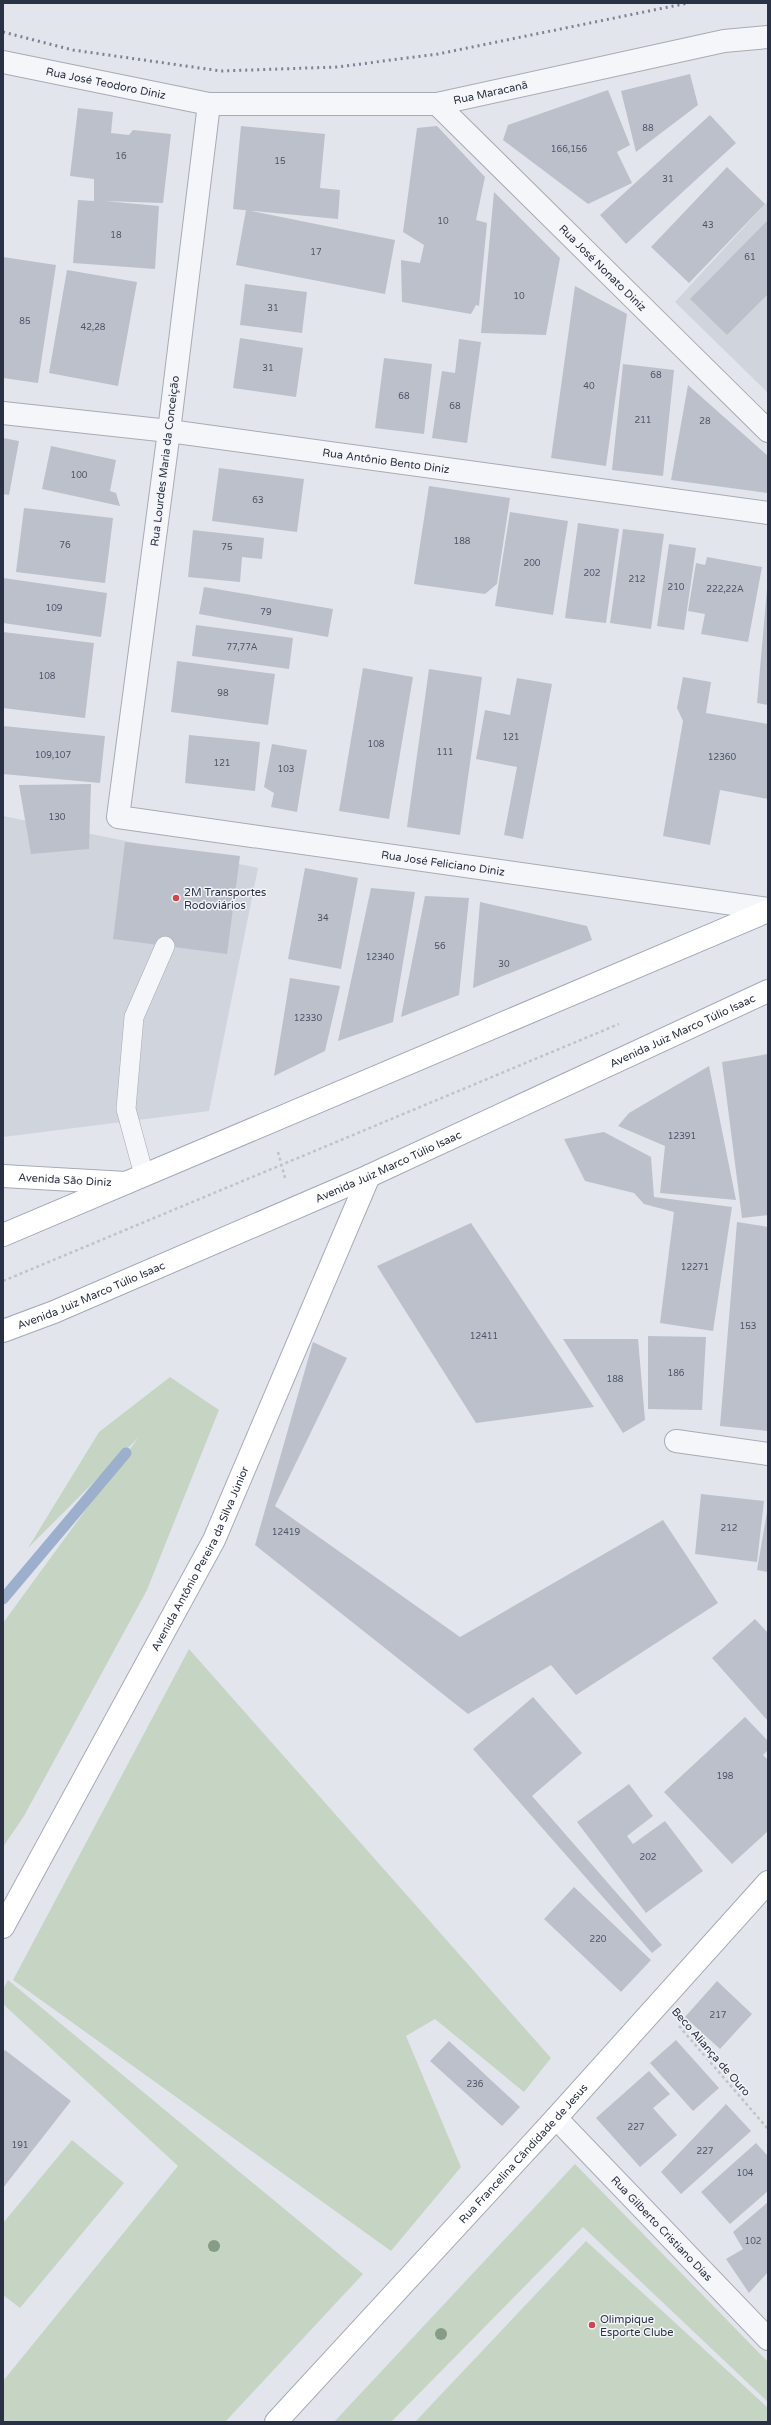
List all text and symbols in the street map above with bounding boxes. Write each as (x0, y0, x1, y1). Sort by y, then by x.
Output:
street label: Rua José Teodoro Diniz (45, 64, 167, 102)
street label: Rua Maracanã (452, 78, 529, 107)
house number: 88 (642, 123, 654, 134)
house number: 166,156 (551, 144, 587, 155)
house number: 16 (115, 151, 127, 162)
house number: 15 (274, 156, 286, 167)
house number: 31 (662, 174, 674, 185)
house number: 10 (437, 216, 449, 227)
house number: 43 (702, 220, 714, 231)
street label: Rua José Nonato Diniz (556, 222, 650, 314)
house number: 18 (110, 230, 122, 241)
house number: 17 (310, 247, 322, 258)
house number: 61 (744, 252, 756, 263)
house number: 10 (513, 291, 525, 302)
house number: 31 (267, 303, 279, 314)
house number: 85 (19, 316, 31, 327)
house number: 42,28 (81, 322, 106, 333)
house number: 31 (262, 363, 274, 374)
house number: 68 (650, 370, 662, 381)
street label: Rua Lourdes Maria da Conceição (148, 375, 182, 547)
house number: 40 (583, 381, 595, 392)
house number: 68 (398, 391, 410, 402)
house number: 68 (449, 401, 461, 412)
house number: 211 (635, 415, 651, 426)
house number: 28 (699, 416, 711, 427)
street label: Rua Antônio Bento Diniz (322, 446, 451, 476)
house number: 100 (71, 470, 88, 481)
house number: 63 (252, 495, 264, 506)
house number: 188 (454, 536, 471, 547)
house number: 76 (59, 540, 71, 551)
house number: 75 (221, 542, 233, 553)
house number: 200 (524, 558, 541, 569)
house number: 202 (584, 568, 600, 579)
house number: 212 (629, 574, 645, 585)
house number: 210 (668, 582, 685, 593)
house number: 222,22A (706, 584, 744, 595)
house number: 109 (46, 603, 63, 614)
house number: 79 (260, 607, 272, 618)
house number: 77,77A (226, 642, 258, 653)
house number: 108 (39, 671, 56, 682)
house number: 98 (217, 688, 229, 699)
house number: 121 (503, 732, 519, 743)
house number: 108 (368, 739, 385, 750)
house number: 111 (437, 747, 453, 758)
house number: 109,107 (35, 750, 71, 761)
house number: 12360 (708, 752, 736, 763)
house number: 121 (214, 758, 230, 769)
house number: 103 (278, 764, 294, 775)
house number: 130 (49, 812, 66, 823)
street label: Rua José Feliciano Diniz (380, 848, 506, 878)
place label: 2M Transportes Rodoviários (184, 886, 266, 912)
marker: 2M Transportes Rodoviários (171, 893, 181, 903)
house number: 34 (317, 913, 329, 924)
house number: 56 (434, 941, 446, 952)
house number: 12340 (366, 952, 394, 963)
house number: 30 (498, 959, 510, 970)
street label: Avenida Juiz Marco Túlio Isaac (608, 991, 757, 1070)
house number: 12330 (294, 1013, 322, 1024)
street label: Avenida Juiz Marco Túlio Isaac (313, 1128, 463, 1205)
house number: 12391 (668, 1131, 696, 1142)
street label: Avenida São Diniz (18, 1170, 113, 1189)
street label: Avenida Juiz Marco Túlio Isaac (15, 1258, 167, 1332)
house number: 12271 (681, 1262, 709, 1273)
house number: 153 (740, 1321, 756, 1332)
house number: 12411 (470, 1331, 498, 1342)
house number: 186 (668, 1368, 685, 1379)
house number: 188 (607, 1374, 624, 1385)
street label: Avenida Antônio Pereira da Silva Júnior (148, 1463, 252, 1653)
house number: 212 (721, 1523, 737, 1534)
house number: 12419 (272, 1527, 300, 1538)
house number: 198 (717, 1771, 734, 1782)
house number: 202 (640, 1852, 656, 1863)
house number: 220 (590, 1934, 607, 1945)
street label: Beco Aliança de Ouro (669, 2005, 753, 2099)
house number: 217 (710, 2010, 727, 2021)
house number: 236 (467, 2079, 484, 2090)
street label: Rua Francelina Cândidade de Jesus (456, 2081, 590, 2226)
house number: 227 (628, 2122, 645, 2133)
house number: 191 (12, 2140, 28, 2151)
house number: 227 (697, 2146, 714, 2157)
house number: 104 (737, 2168, 754, 2179)
street label: Rua Gilberto Cristiano Dias (609, 2173, 715, 2283)
house number: 102 (745, 2236, 761, 2247)
place label: Olimpique Esporte Clube (600, 2313, 674, 2339)
marker: Olimpique Esporte Clube (587, 2320, 597, 2330)

